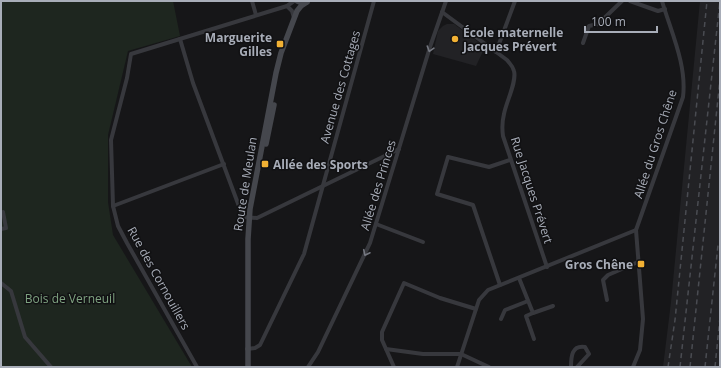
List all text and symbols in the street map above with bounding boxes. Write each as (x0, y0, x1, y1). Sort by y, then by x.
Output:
scale bar (585, 8, 657, 34)
text: 100 m (591, 13, 626, 30)
place label: École maternelle Jacques Prévert (462, 24, 563, 55)
street label: Avenue des Cottages (316, 28, 364, 145)
place label: Marguerite Gilles (205, 29, 272, 60)
marker: École maternelle Jacques Prévert (450, 34, 460, 44)
marker: Marguerite Gilles (275, 39, 285, 49)
one-way arrow (426, 45, 435, 52)
street label: Allée du Gros Chêne (629, 87, 681, 201)
street label: Rue Jacques Prévert (507, 134, 557, 246)
street label: Route de Meulan (229, 136, 261, 232)
street label: Allée des Princes (356, 137, 400, 232)
place label: Allée des Sports (273, 156, 368, 173)
marker: Allée des Sports (260, 159, 270, 169)
street label: Rue des Cornouillers (124, 223, 195, 333)
one-way arrow (363, 248, 371, 256)
place label: Gros Chêne (565, 256, 633, 273)
marker: Gros Chêne (636, 259, 646, 269)
park label: Bois de Verneuil (25, 290, 115, 307)

